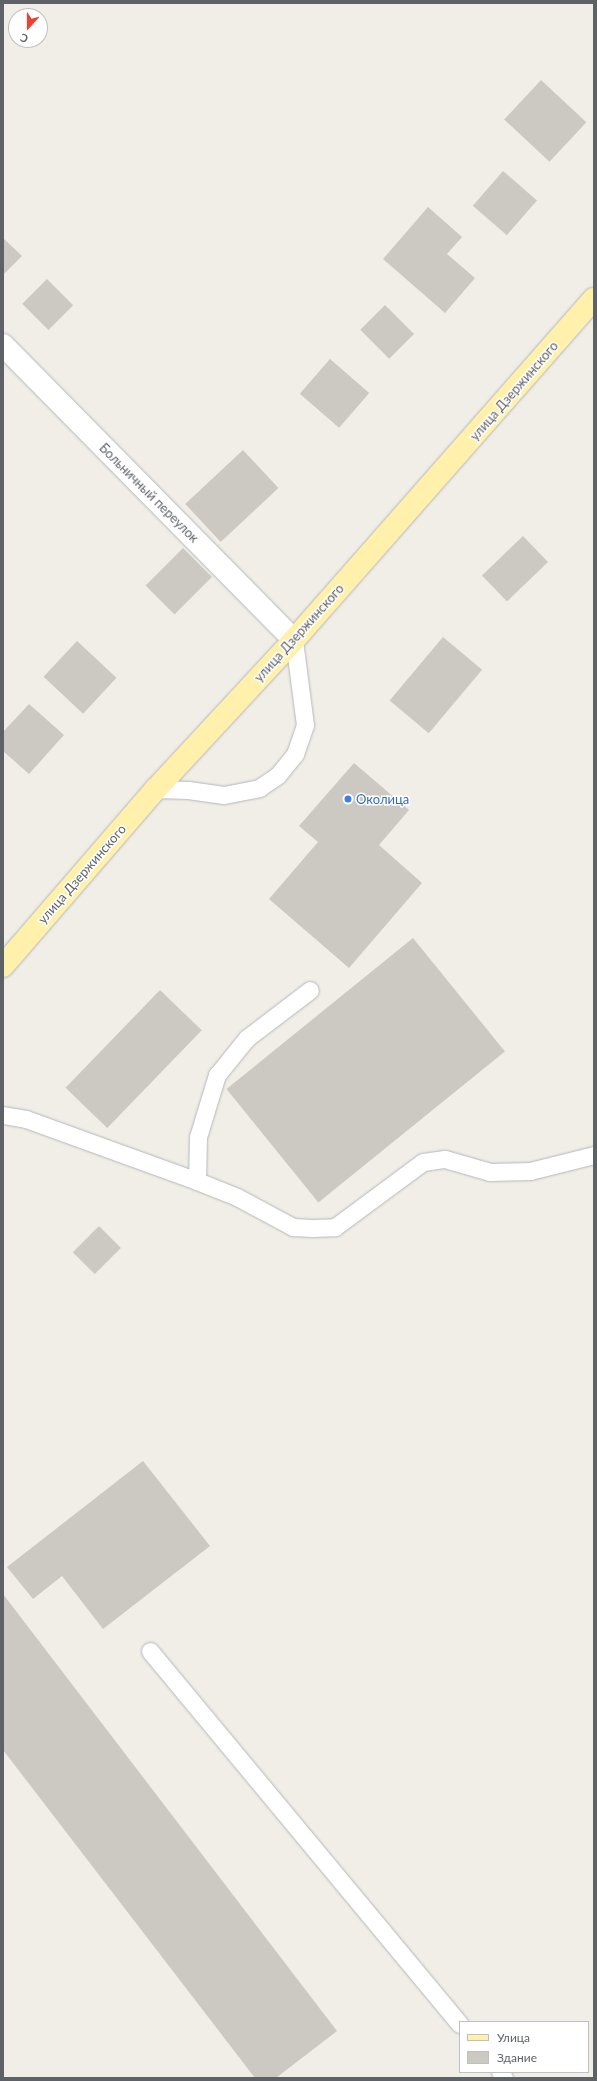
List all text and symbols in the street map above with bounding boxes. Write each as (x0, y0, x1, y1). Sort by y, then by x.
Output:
north arrow (8, 8, 48, 48)
text: С (18, 31, 30, 46)
street label: улица Дзержинского (467, 338, 561, 444)
street label: Больничный переулок (96, 440, 202, 546)
street label: улица Дзержинского (251, 581, 347, 685)
place label: Околица (356, 791, 409, 807)
marker: Околица (343, 794, 353, 804)
street label: улица Дзержинского (35, 821, 129, 927)
legend (459, 2021, 589, 2073)
text: Улица (497, 2030, 530, 2045)
text: Здание (497, 2050, 537, 2065)

